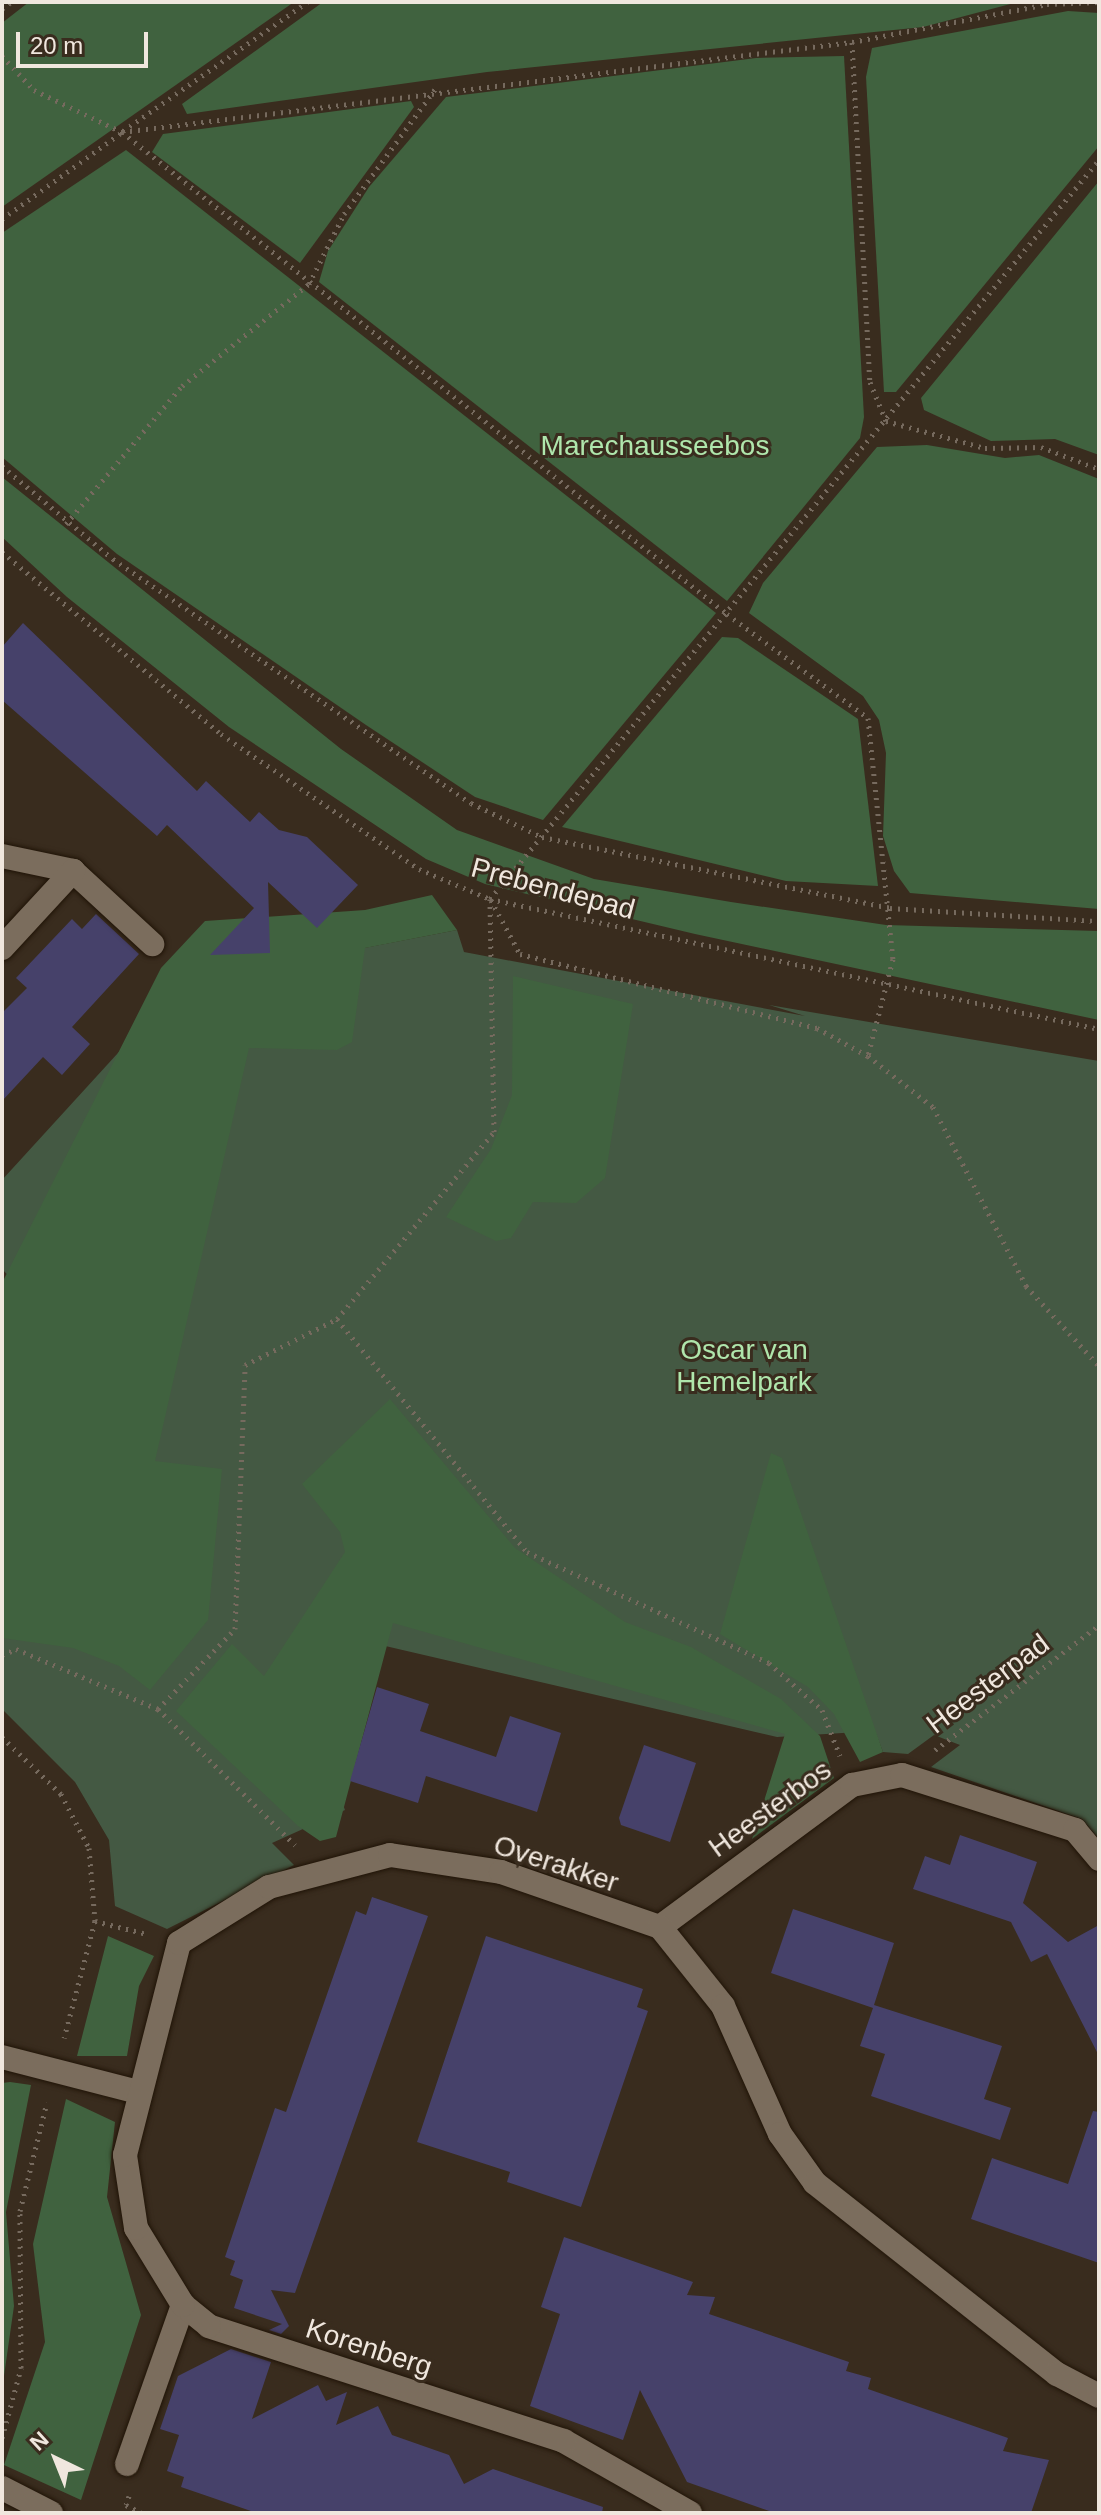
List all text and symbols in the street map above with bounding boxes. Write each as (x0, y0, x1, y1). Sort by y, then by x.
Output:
scale bar (20, 16, 152, 66)
text: 20 m (30, 32, 83, 59)
park label: Marechausseebos (541, 429, 769, 463)
street label: Prebendepad (467, 851, 639, 927)
park label: Oscar van Hemelpark (676, 1333, 812, 1399)
street label: Heesterpad (920, 1627, 1056, 1741)
street label: Heesterbos (702, 1753, 838, 1865)
street label: Overakker (489, 1828, 623, 1900)
street label: Korenberg (302, 2312, 436, 2384)
north arrow (16, 2419, 96, 2499)
text: N (25, 2427, 54, 2456)

